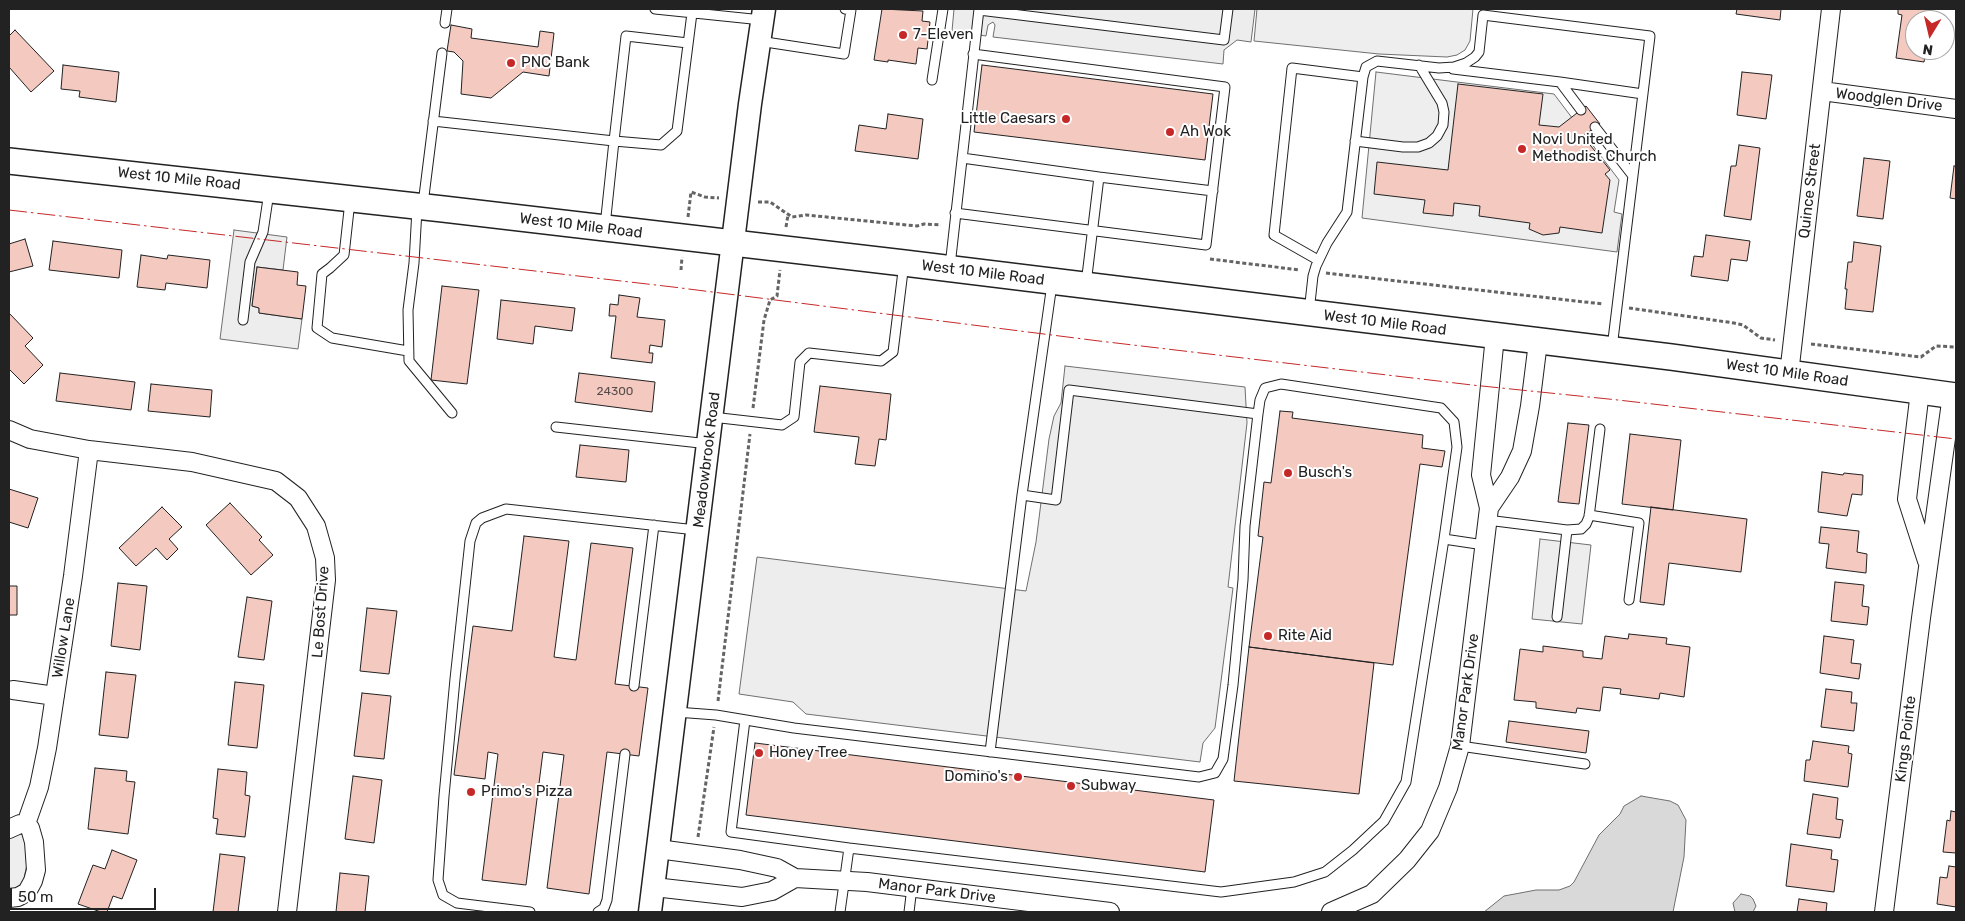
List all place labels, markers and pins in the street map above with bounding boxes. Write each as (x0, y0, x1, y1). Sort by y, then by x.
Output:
place label: 7-Eleven (913, 26, 974, 44)
marker: 7-Eleven (897, 29, 909, 41)
place label: PNC Bank (521, 54, 590, 72)
marker: PNC Bank (505, 57, 517, 69)
place label: Little Caesars (961, 110, 1056, 128)
marker: Little Caesars (1060, 113, 1072, 125)
place label: Ah Wok (1180, 123, 1231, 141)
marker: Ah Wok (1164, 126, 1176, 138)
place label: Novi United Methodist Church (1532, 131, 1657, 166)
marker: Novi United Methodist Church (1516, 143, 1528, 155)
place label: Busch's (1298, 464, 1352, 482)
marker: Busch's (1282, 467, 1294, 479)
place label: Rite Aid (1278, 627, 1332, 645)
marker: Rite Aid (1262, 630, 1274, 642)
place label: Honey Tree (769, 744, 847, 762)
marker: Honey Tree (753, 747, 765, 759)
place label: Domino's (944, 768, 1008, 786)
marker: Domino's (1012, 771, 1024, 783)
place label: Subway (1081, 777, 1136, 795)
marker: Subway (1065, 780, 1077, 792)
place label: Primo's Pizza (481, 783, 573, 801)
marker: Primo's Pizza (465, 786, 477, 798)

